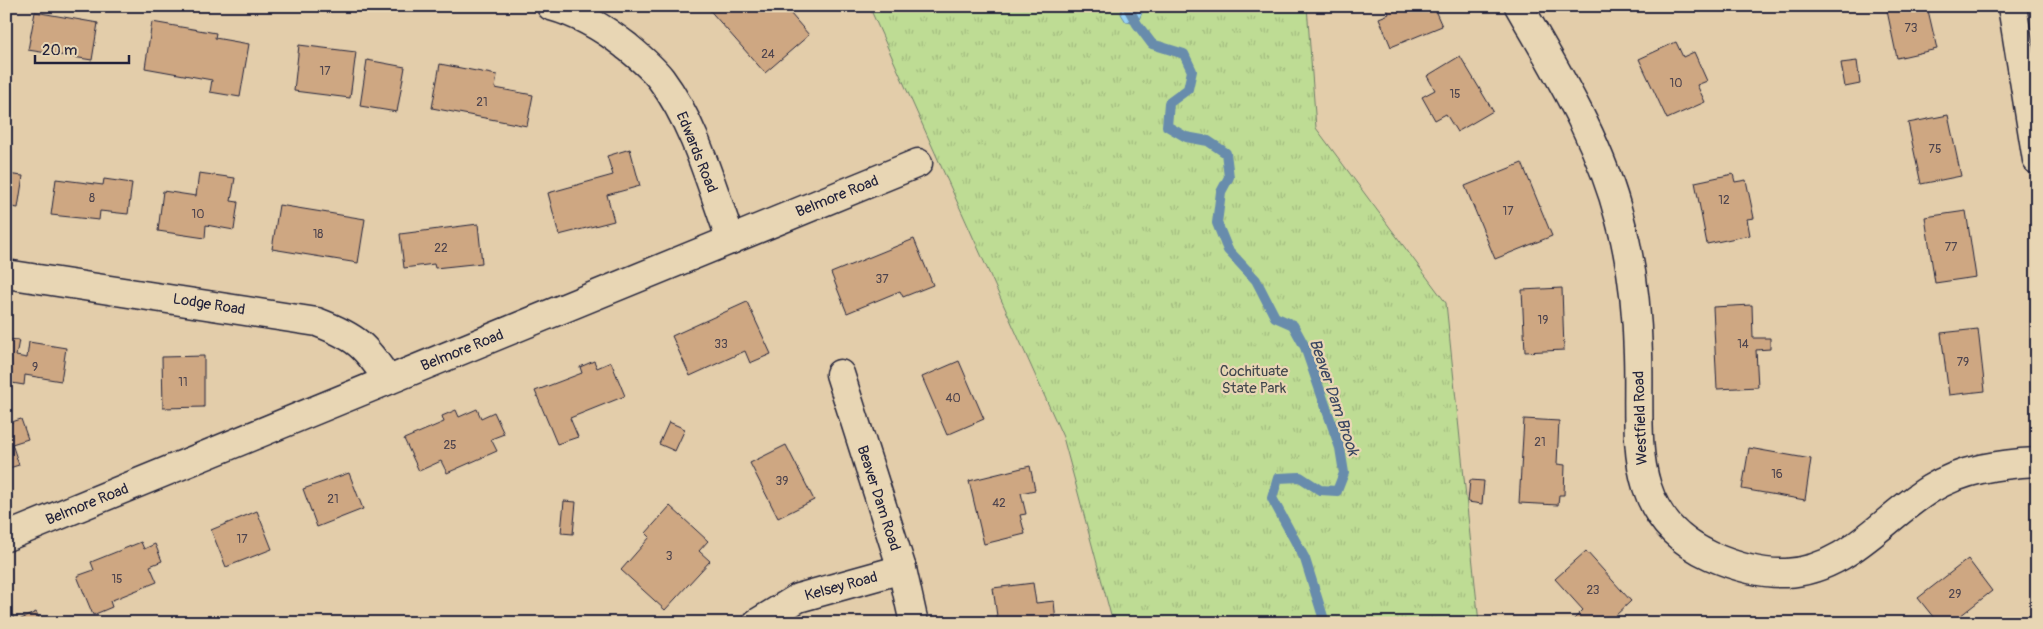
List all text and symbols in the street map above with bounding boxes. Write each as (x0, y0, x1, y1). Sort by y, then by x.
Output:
house number: 73 (1904, 21, 1918, 36)
scale bar (35, 32, 129, 64)
text: 20 m (42, 41, 77, 60)
house number: 24 (761, 47, 775, 62)
house number: 17 (319, 64, 331, 79)
house number: 10 (1670, 76, 1682, 91)
house number: 15 (1449, 87, 1461, 102)
house number: 21 (476, 95, 488, 110)
street label: Edwards Road (672, 109, 721, 195)
house number: 75 (1929, 142, 1941, 157)
street label: Belmore Road (793, 171, 881, 222)
house number: 8 (89, 191, 95, 206)
house number: 12 (1718, 193, 1730, 208)
house number: 17 (1502, 204, 1514, 219)
house number: 10 (192, 207, 204, 222)
house number: 18 (313, 227, 323, 242)
house number: 77 (1945, 240, 1958, 255)
house number: 22 (434, 241, 448, 256)
house number: 37 (875, 272, 889, 287)
street label: Lodge Road (171, 289, 246, 320)
house number: 19 (1538, 313, 1548, 328)
street label: Belmore Road (418, 325, 506, 376)
water label: Beaver Dam Brook (1305, 336, 1364, 460)
house number: 33 (714, 337, 728, 352)
house number: 14 (1737, 337, 1749, 352)
house number: 79 (1957, 355, 1969, 370)
house number: 9 (32, 360, 38, 375)
park label: Cochituate State Park (1220, 362, 1289, 398)
street label: Westfield Road (1629, 371, 1652, 465)
house number: 11 (178, 375, 188, 390)
house number: 40 (945, 391, 961, 406)
house number: 21 (1534, 435, 1546, 450)
house number: 25 (443, 438, 457, 453)
street label: Beaver Dam Road (853, 443, 904, 553)
house number: 16 (1771, 467, 1783, 482)
house number: 39 (776, 474, 788, 489)
street label: Belmore Road (43, 479, 131, 530)
house number: 21 (327, 492, 339, 507)
house number: 42 (992, 496, 1006, 511)
house number: 17 (236, 532, 248, 547)
house number: 3 (666, 549, 673, 564)
street label: Kelsey Road (803, 568, 880, 605)
house number: 15 (111, 572, 123, 587)
house number: 23 (1586, 583, 1600, 598)
house number: 29 (1949, 587, 1961, 602)

